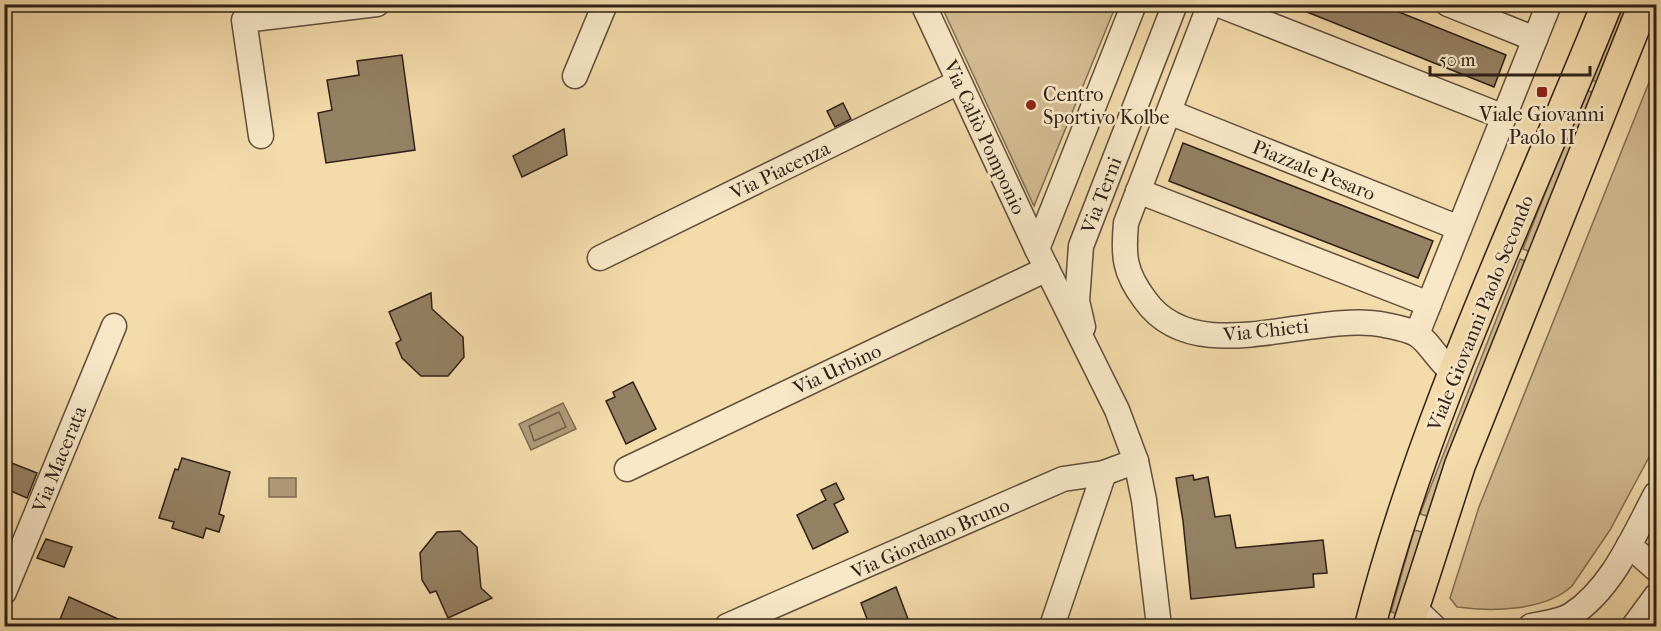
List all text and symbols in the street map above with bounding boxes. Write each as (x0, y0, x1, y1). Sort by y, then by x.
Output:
scale bar (1430, 39, 1590, 77)
text: 50 m (1439, 50, 1476, 71)
street label: Via Caliò Pomponio (938, 56, 1030, 218)
place label: Centro Sportivo Kolbe (1043, 83, 1170, 129)
marker: Viale Giovanni Paolo II (1535, 85, 1549, 99)
marker: Centro Sportivo Kolbe (1024, 98, 1038, 112)
place label: Viale Giovanni Paolo II (1478, 103, 1605, 149)
street label: Piazzale Pesaro (1249, 135, 1379, 206)
street label: Via Piacenza (726, 136, 834, 205)
street label: Via Terni (1076, 154, 1127, 238)
street label: Viale Giovanni Paolo Secondo (1422, 192, 1538, 435)
street label: Via Chieti (1221, 315, 1310, 347)
street label: Via Urbino (789, 339, 885, 400)
street label: Via Macerata (27, 402, 92, 517)
street label: Via Giordano Bruno (846, 493, 1013, 584)

